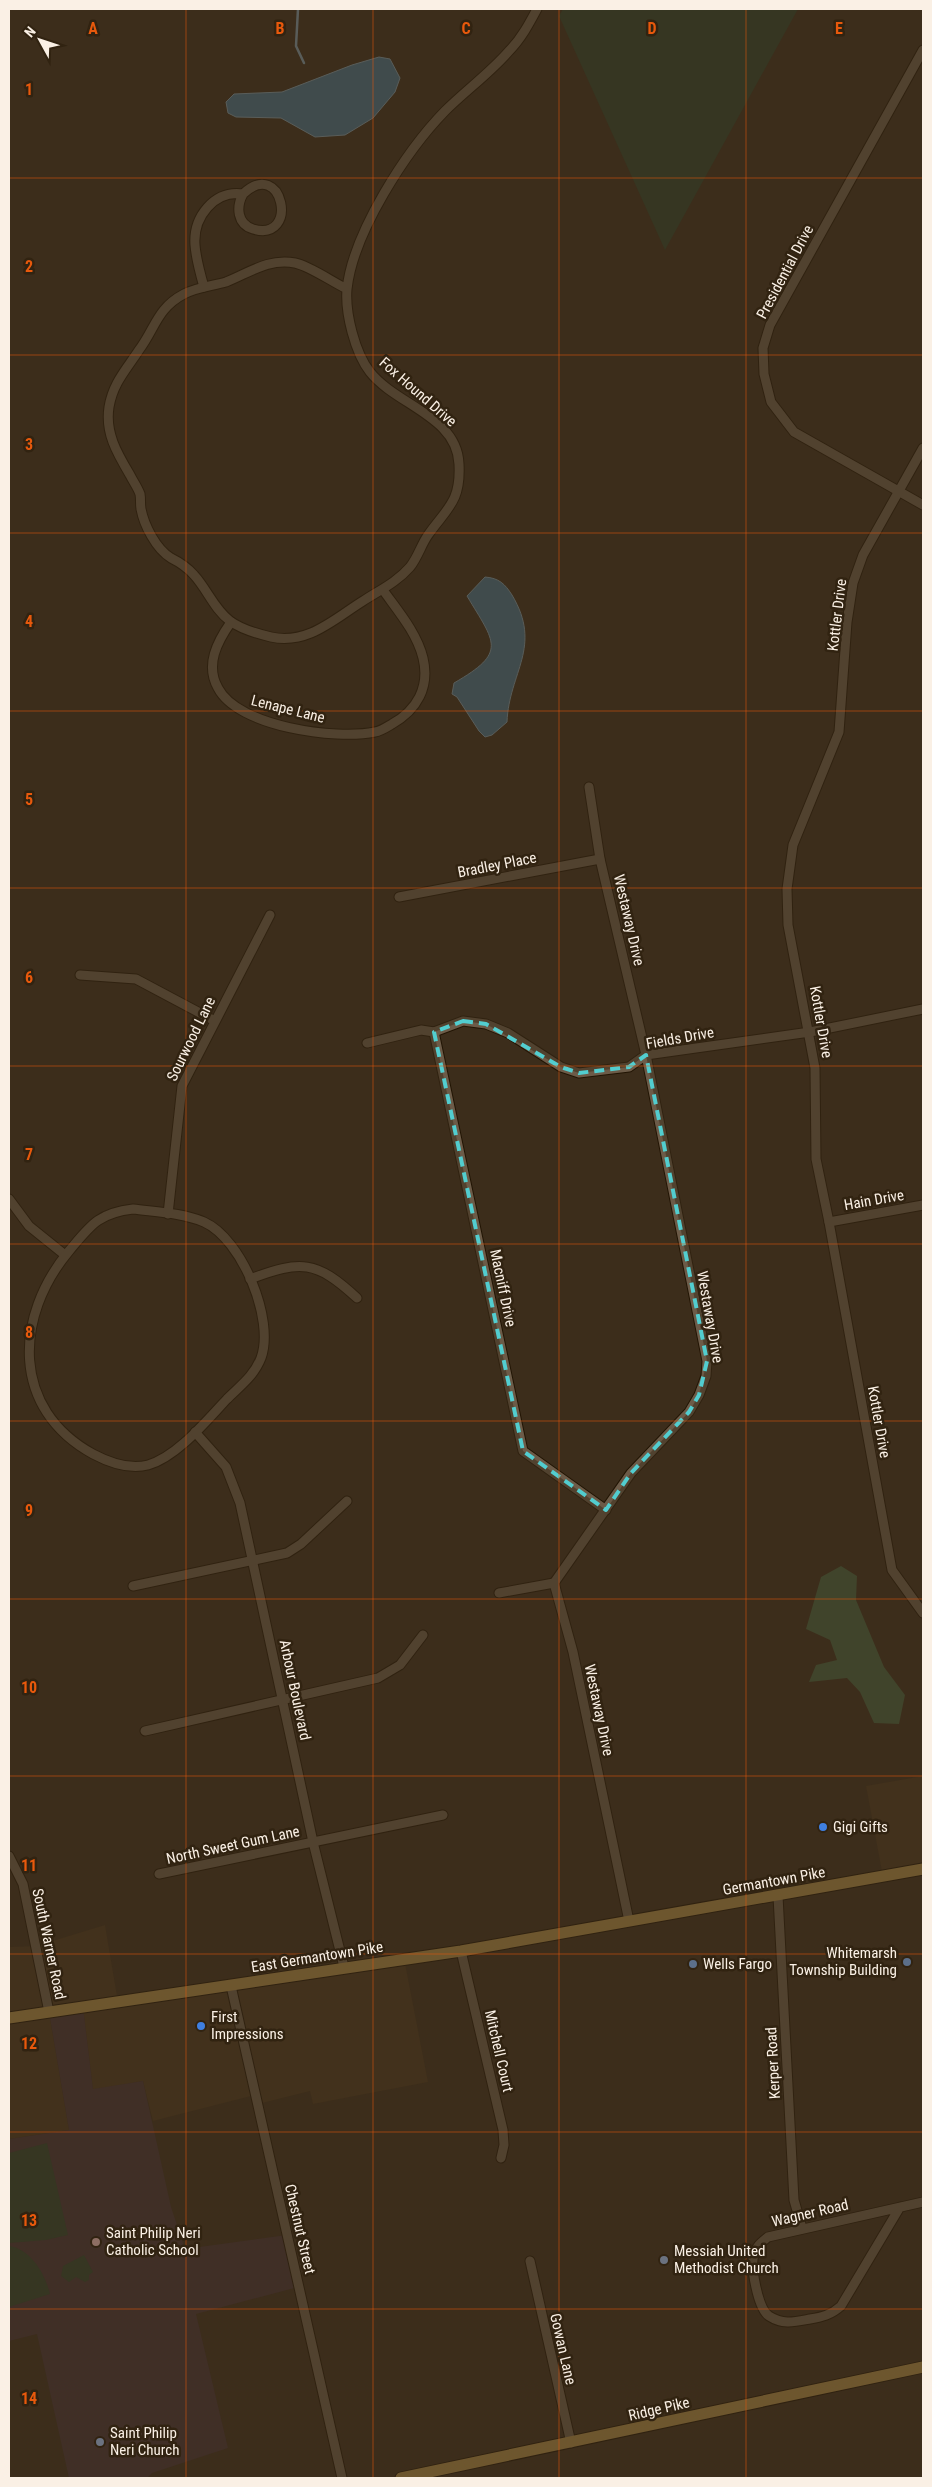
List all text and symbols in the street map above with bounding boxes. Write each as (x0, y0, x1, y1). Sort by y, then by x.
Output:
north arrow (15, 15, 65, 65)
text: A (88, 19, 98, 38)
text: B (276, 19, 285, 38)
text: C (461, 19, 471, 38)
text: D (647, 19, 657, 38)
text: E (835, 19, 843, 38)
text: N (21, 23, 39, 40)
text: 1 (25, 80, 33, 99)
street label: Presidential Drive (753, 222, 817, 322)
text: 2 (25, 257, 33, 276)
street label: Fox Hound Drive (376, 354, 460, 430)
text: 3 (25, 435, 33, 454)
street label: Kottler Drive (824, 578, 850, 652)
text: 4 (25, 612, 33, 631)
street label: Lenape Lane (249, 691, 327, 727)
text: 5 (25, 790, 33, 809)
street label: Bradley Place (456, 849, 538, 881)
street label: Westaway Drive (610, 873, 648, 967)
text: 6 (25, 968, 33, 987)
street label: Kottler Drive (806, 985, 836, 1059)
street label: Sourwood Lane (163, 994, 219, 1084)
street label: Fields Drive (645, 1023, 715, 1053)
text: 7 (25, 1145, 33, 1164)
street label: Hain Drive (843, 1186, 905, 1214)
street label: Macniff Drive (486, 1247, 520, 1329)
street label: Westaway Drive (693, 1270, 727, 1364)
text: 8 (25, 1323, 33, 1342)
street label: Kottler Drive (864, 1385, 894, 1459)
text: 9 (25, 1501, 33, 1520)
street label: Arbour Boulevard (276, 1638, 314, 1742)
street label: Westaway Drive (581, 1663, 617, 1757)
text: 10 (21, 1678, 37, 1697)
place label: Gigi Gifts (833, 1818, 888, 1836)
marker: Gigi Gifts (817, 1821, 829, 1833)
street label: North Sweet Gum Lane (165, 1822, 301, 1868)
text: 11 (21, 1856, 37, 1875)
street label: Germantown Pike (721, 1863, 827, 1899)
street label: South Warner Road (28, 1887, 70, 2001)
street label: East Germantown Pike (250, 1938, 384, 1976)
place label: Whitemarsh Township Building (789, 1944, 897, 1979)
place label: Wells Fargo (703, 1955, 772, 1973)
marker: Whitemarsh Township Building (901, 1956, 913, 1968)
marker: Wells Fargo (687, 1958, 699, 1970)
place label: First Impressions (211, 2008, 284, 2043)
street label: Mitchell Court (481, 2008, 517, 2094)
marker: First Impressions (195, 2020, 207, 2032)
street label: Kerper Road (762, 2027, 784, 2099)
text: 12 (21, 2034, 37, 2053)
street label: Chestnut Street (281, 2182, 319, 2276)
street label: Wagner Road (770, 2195, 850, 2231)
text: 13 (21, 2211, 37, 2230)
place label: Saint Philip Neri Catholic School (106, 2224, 201, 2259)
marker: Saint Philip Neri Catholic School (90, 2236, 102, 2248)
place label: Messiah United Methodist Church (674, 2242, 779, 2277)
marker: Messiah United Methodist Church (658, 2254, 670, 2266)
street label: Gowan Lane (546, 2312, 580, 2386)
text: 14 (21, 2389, 37, 2408)
street label: Ridge Pike (627, 2393, 691, 2425)
place label: Saint Philip Neri Church (110, 2424, 179, 2459)
marker: Saint Philip Neri Church (94, 2436, 106, 2448)

